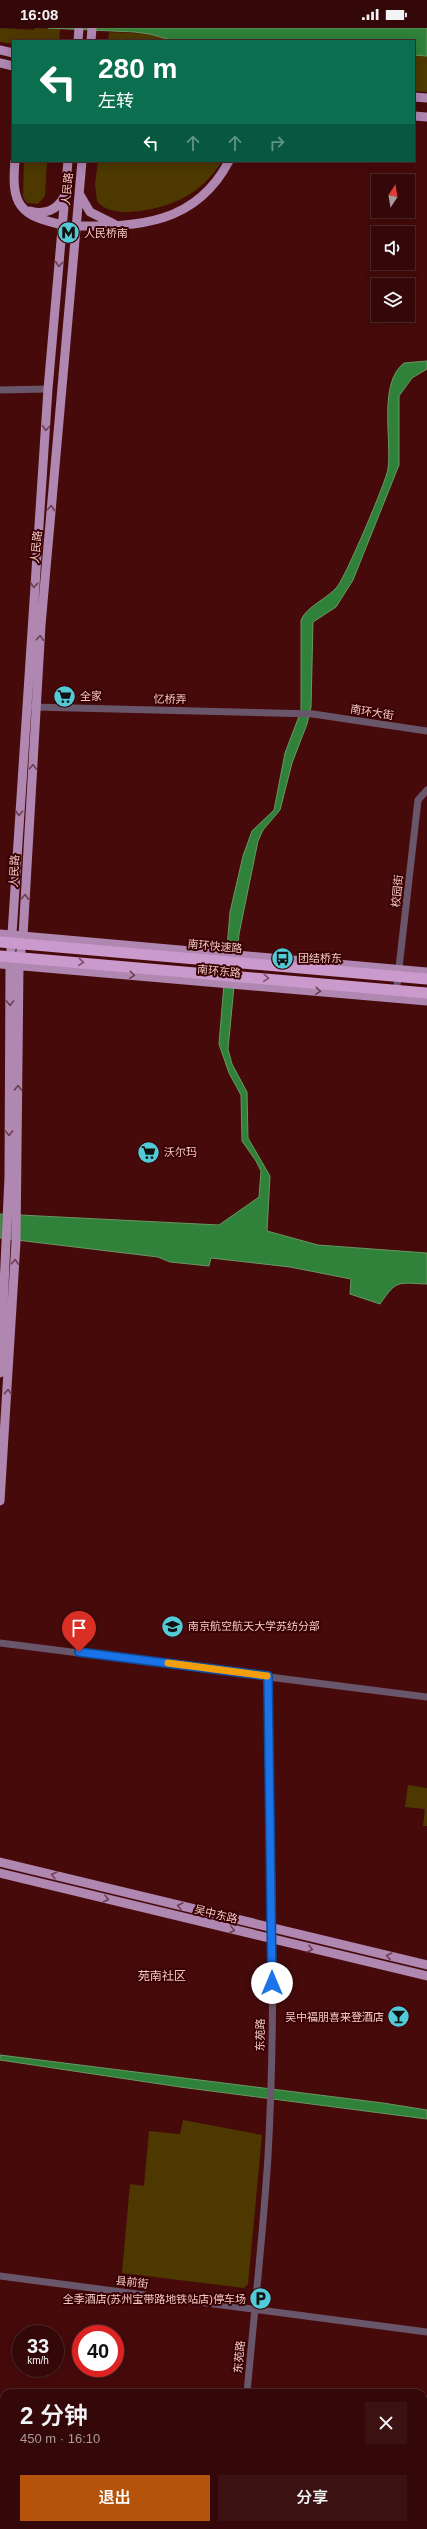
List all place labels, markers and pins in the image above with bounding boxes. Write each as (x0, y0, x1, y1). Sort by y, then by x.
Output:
metro station icon: 人民桥南 (56, 220, 82, 246)
place label: 人民桥南 (84, 227, 128, 239)
supermarket icon: 全家 (52, 683, 78, 709)
place label: 全家 (80, 690, 102, 702)
bus stop icon: 团结桥东 (270, 945, 296, 971)
place label: 团结桥东 (298, 952, 342, 964)
supermarket icon: 沃尔玛 (135, 1139, 161, 1165)
place label: 沃尔玛 (164, 1146, 197, 1158)
pin (62, 1611, 96, 1652)
school or university icon: 南京航空航天大学苏纺分部 (160, 1613, 186, 1639)
place label: 南京航空航天大学苏纺分部 (188, 1620, 320, 1632)
bar icon: 吴中福朋喜来登酒店 (386, 2004, 412, 2030)
place label: 吴中福朋喜来登酒店 (285, 2011, 384, 2023)
parking icon: 全季酒店(苏州宝带路地铁站店)停车场 (248, 2286, 274, 2312)
place label: 全季酒店(苏州宝带路地铁站店)停车场 (63, 2293, 246, 2305)

